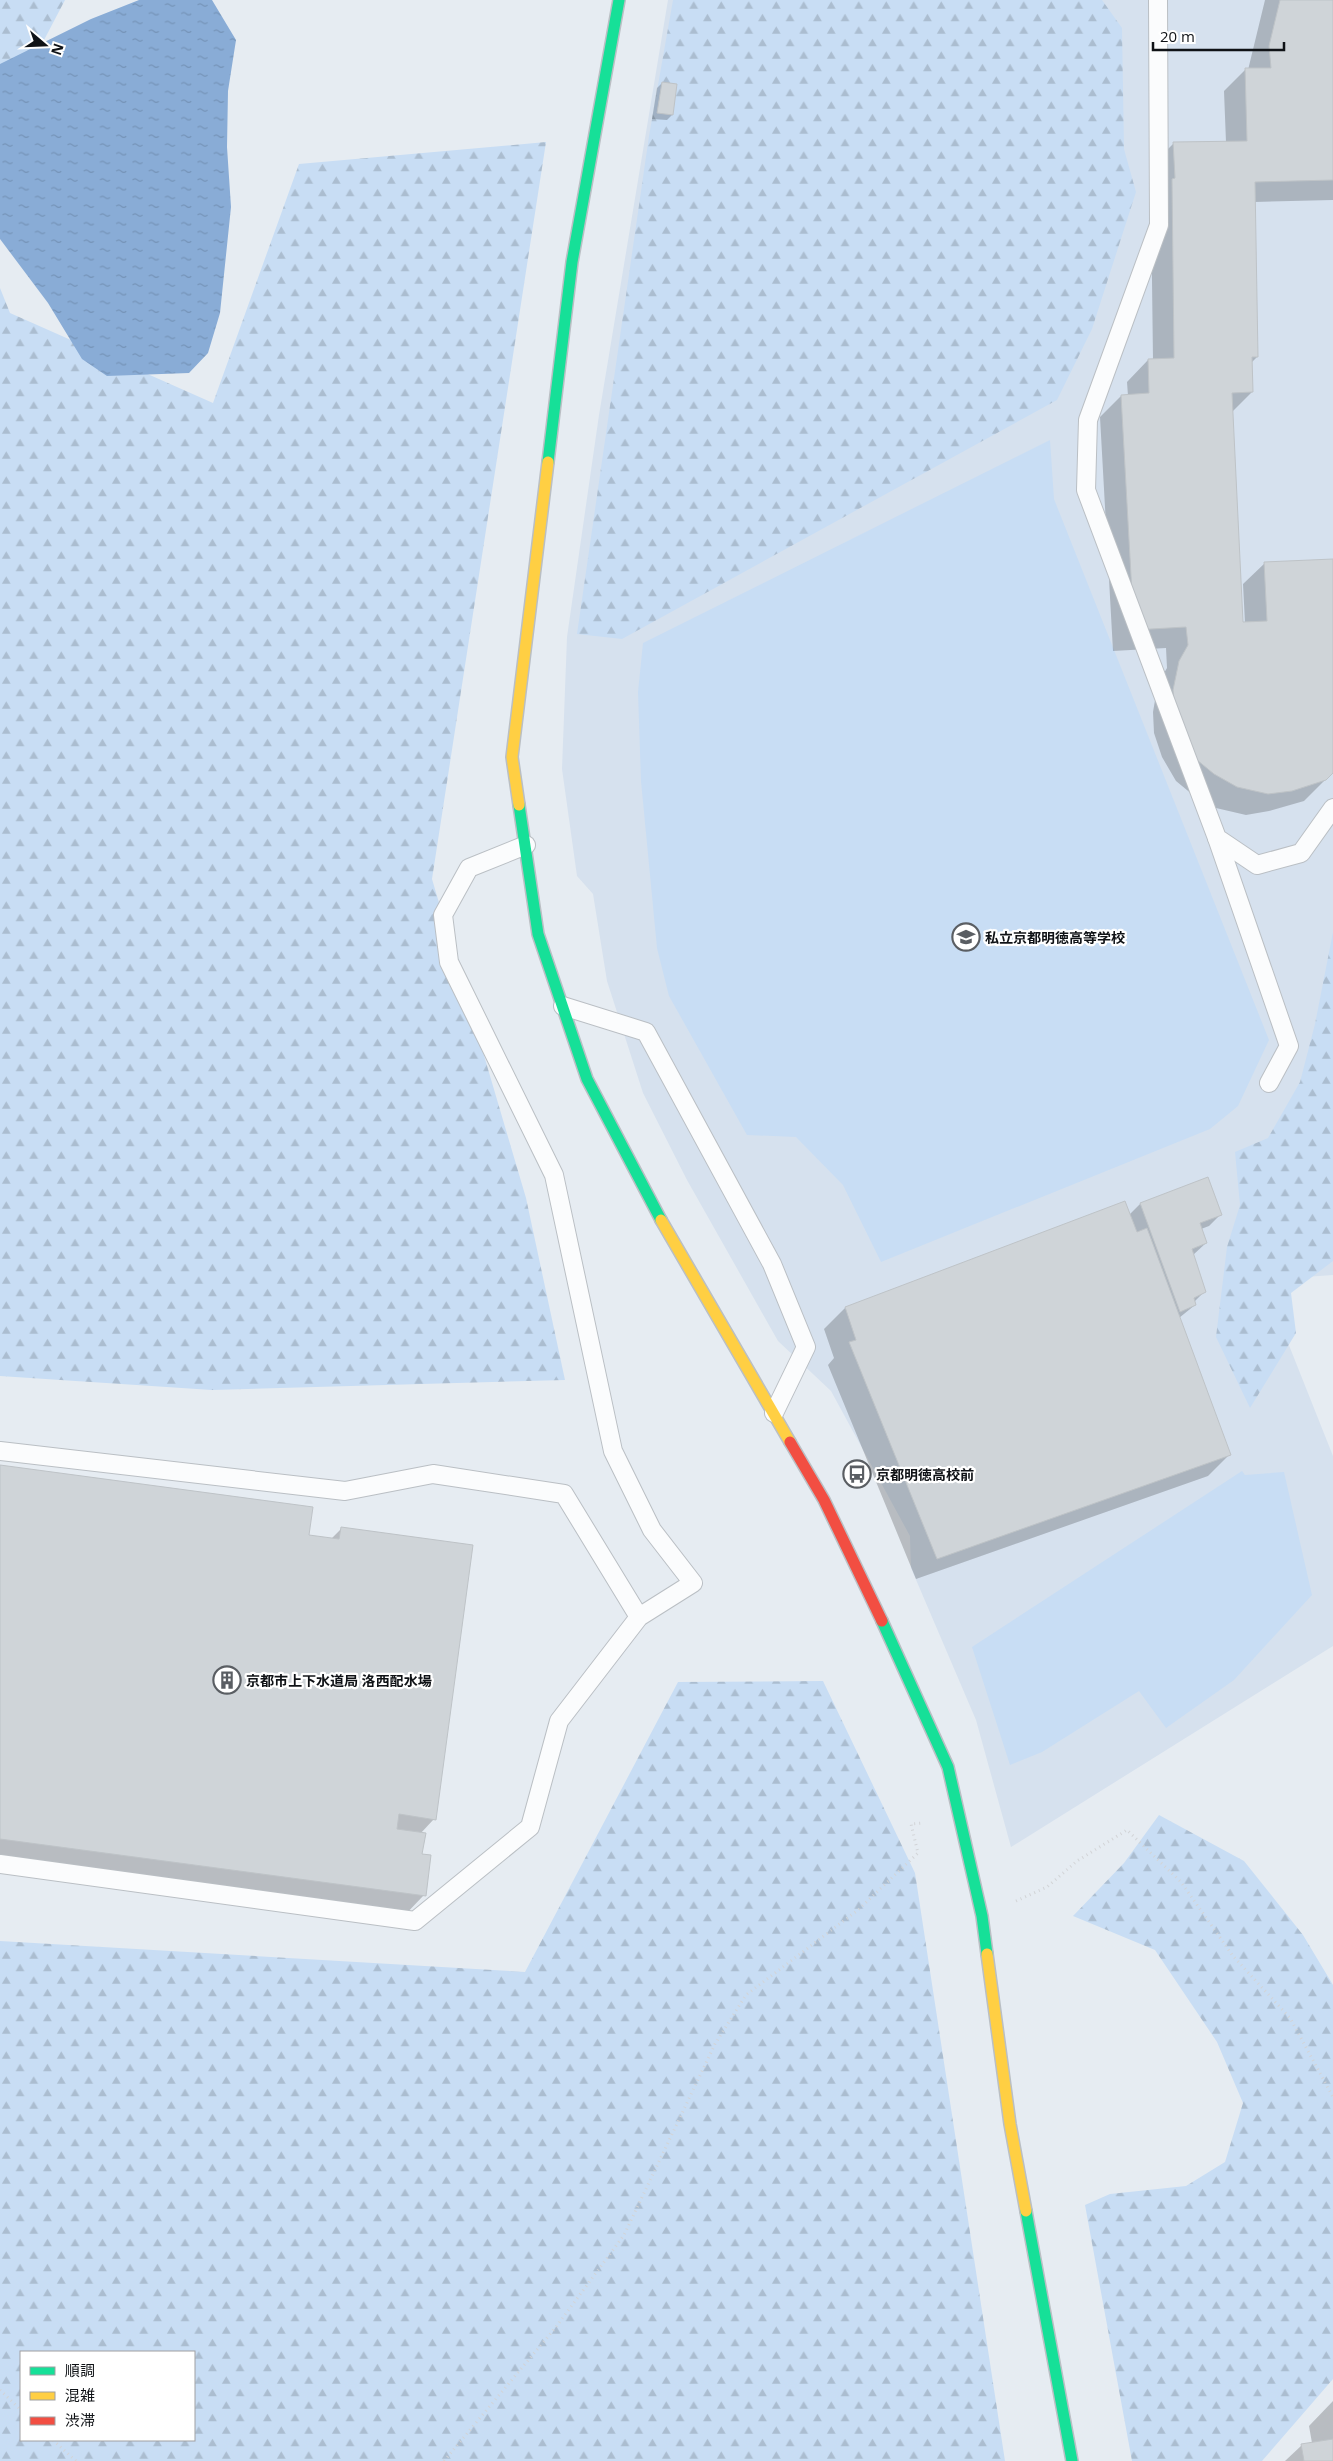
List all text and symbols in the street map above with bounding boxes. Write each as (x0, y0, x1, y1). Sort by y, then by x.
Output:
north arrow (20, 20, 70, 70)
scale bar (1153, 20, 1284, 52)
text: 20 m (1160, 26, 1195, 46)
text: N (47, 41, 69, 58)
school or university icon: 私立京都明徳高等学校 (951, 922, 981, 952)
place label: 私立京都明徳高等学校 (985, 928, 1125, 947)
bus stop icon: 京都明徳高校前 (842, 1459, 872, 1489)
place label: 京都明徳高校前 (876, 1465, 974, 1484)
building icon: 京都市上下水道局 洛西配水場 (212, 1665, 242, 1695)
place label: 京都市上下水道局 洛西配水場 (246, 1671, 432, 1690)
legend (20, 2351, 195, 2441)
text: 順調 (65, 2360, 95, 2380)
text: 混雑 (65, 2385, 95, 2405)
text: 渋滞 (65, 2410, 95, 2430)

